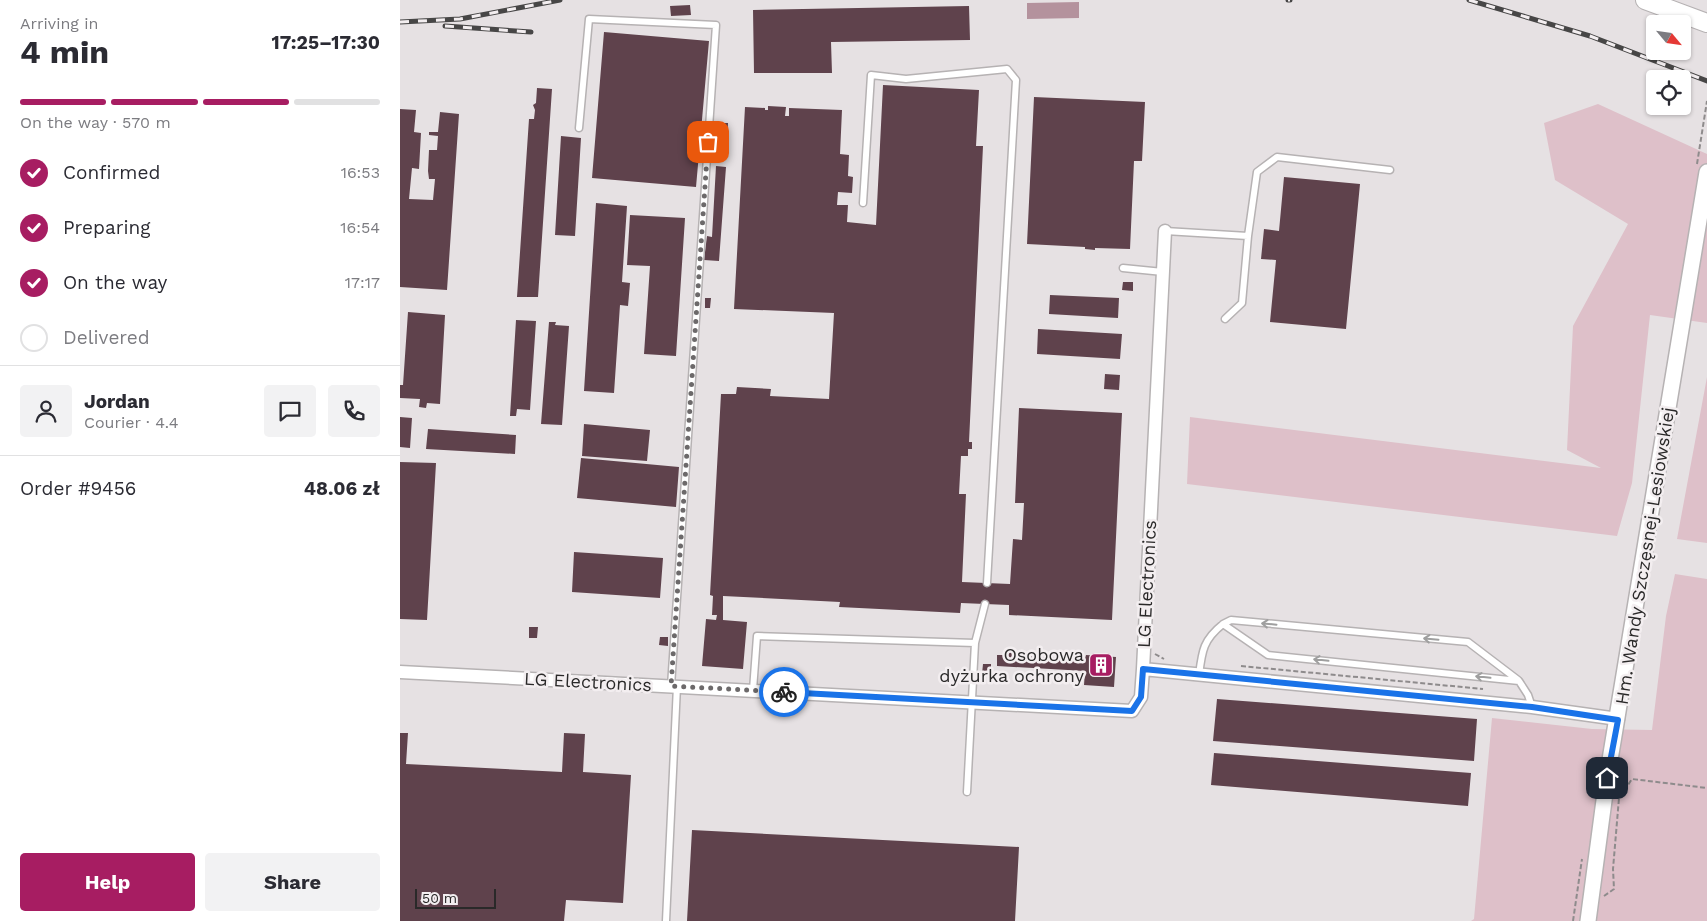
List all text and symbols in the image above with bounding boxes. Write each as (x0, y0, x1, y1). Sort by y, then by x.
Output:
text: Arriving in (20, 14, 98, 33)
north arrow (1646, 15, 1691, 60)
map controls (1646, 15, 1691, 115)
text: 17:25–17:30 (271, 31, 380, 54)
text: 4 min (20, 33, 109, 71)
button: locate (1646, 70, 1691, 115)
text: On the way · 570 m (20, 113, 171, 132)
pin (687, 121, 729, 163)
icon: bag (694, 128, 722, 156)
icon: check (20, 159, 48, 187)
text: Confirmed (63, 161, 160, 184)
text: 16:53 (341, 163, 380, 182)
icon: check (20, 214, 48, 242)
text: Preparing (63, 216, 150, 239)
text: 16:54 (340, 218, 380, 237)
icon: check (20, 269, 48, 297)
text: On the way (63, 271, 167, 294)
text: 17:17 (345, 273, 380, 292)
text: Delivered (63, 326, 150, 349)
button: person (20, 385, 72, 437)
button: chat (264, 385, 316, 437)
button: phone (328, 385, 380, 437)
text: Jordan (84, 390, 150, 413)
street label: Hm. Wandy Szczęsnej-Lesiowskiej (1611, 406, 1678, 706)
text: Courier · 4.4 (84, 413, 179, 432)
text: Order #9456 (20, 477, 136, 500)
text: 48.06 zł (304, 477, 380, 500)
street label: LG Electronics (1133, 520, 1160, 648)
one-way arrow (1261, 619, 1277, 628)
one-way arrow (1423, 634, 1439, 643)
place label: Osobowa dyżurka ochrony (939, 644, 1085, 686)
building icon: Osobowa dyżurka ochrony (1088, 652, 1114, 678)
one-way arrow (1313, 655, 1329, 665)
courier (759, 667, 809, 717)
street label: LG Electronics (524, 668, 652, 695)
one-way arrow (1475, 672, 1491, 682)
icon: bike (770, 678, 798, 706)
pin (1586, 757, 1628, 799)
icon: home (1593, 764, 1621, 792)
button: Help (20, 853, 195, 911)
button: Share (205, 853, 380, 911)
scale bar (415, 886, 496, 909)
text: 50 m (422, 890, 457, 906)

